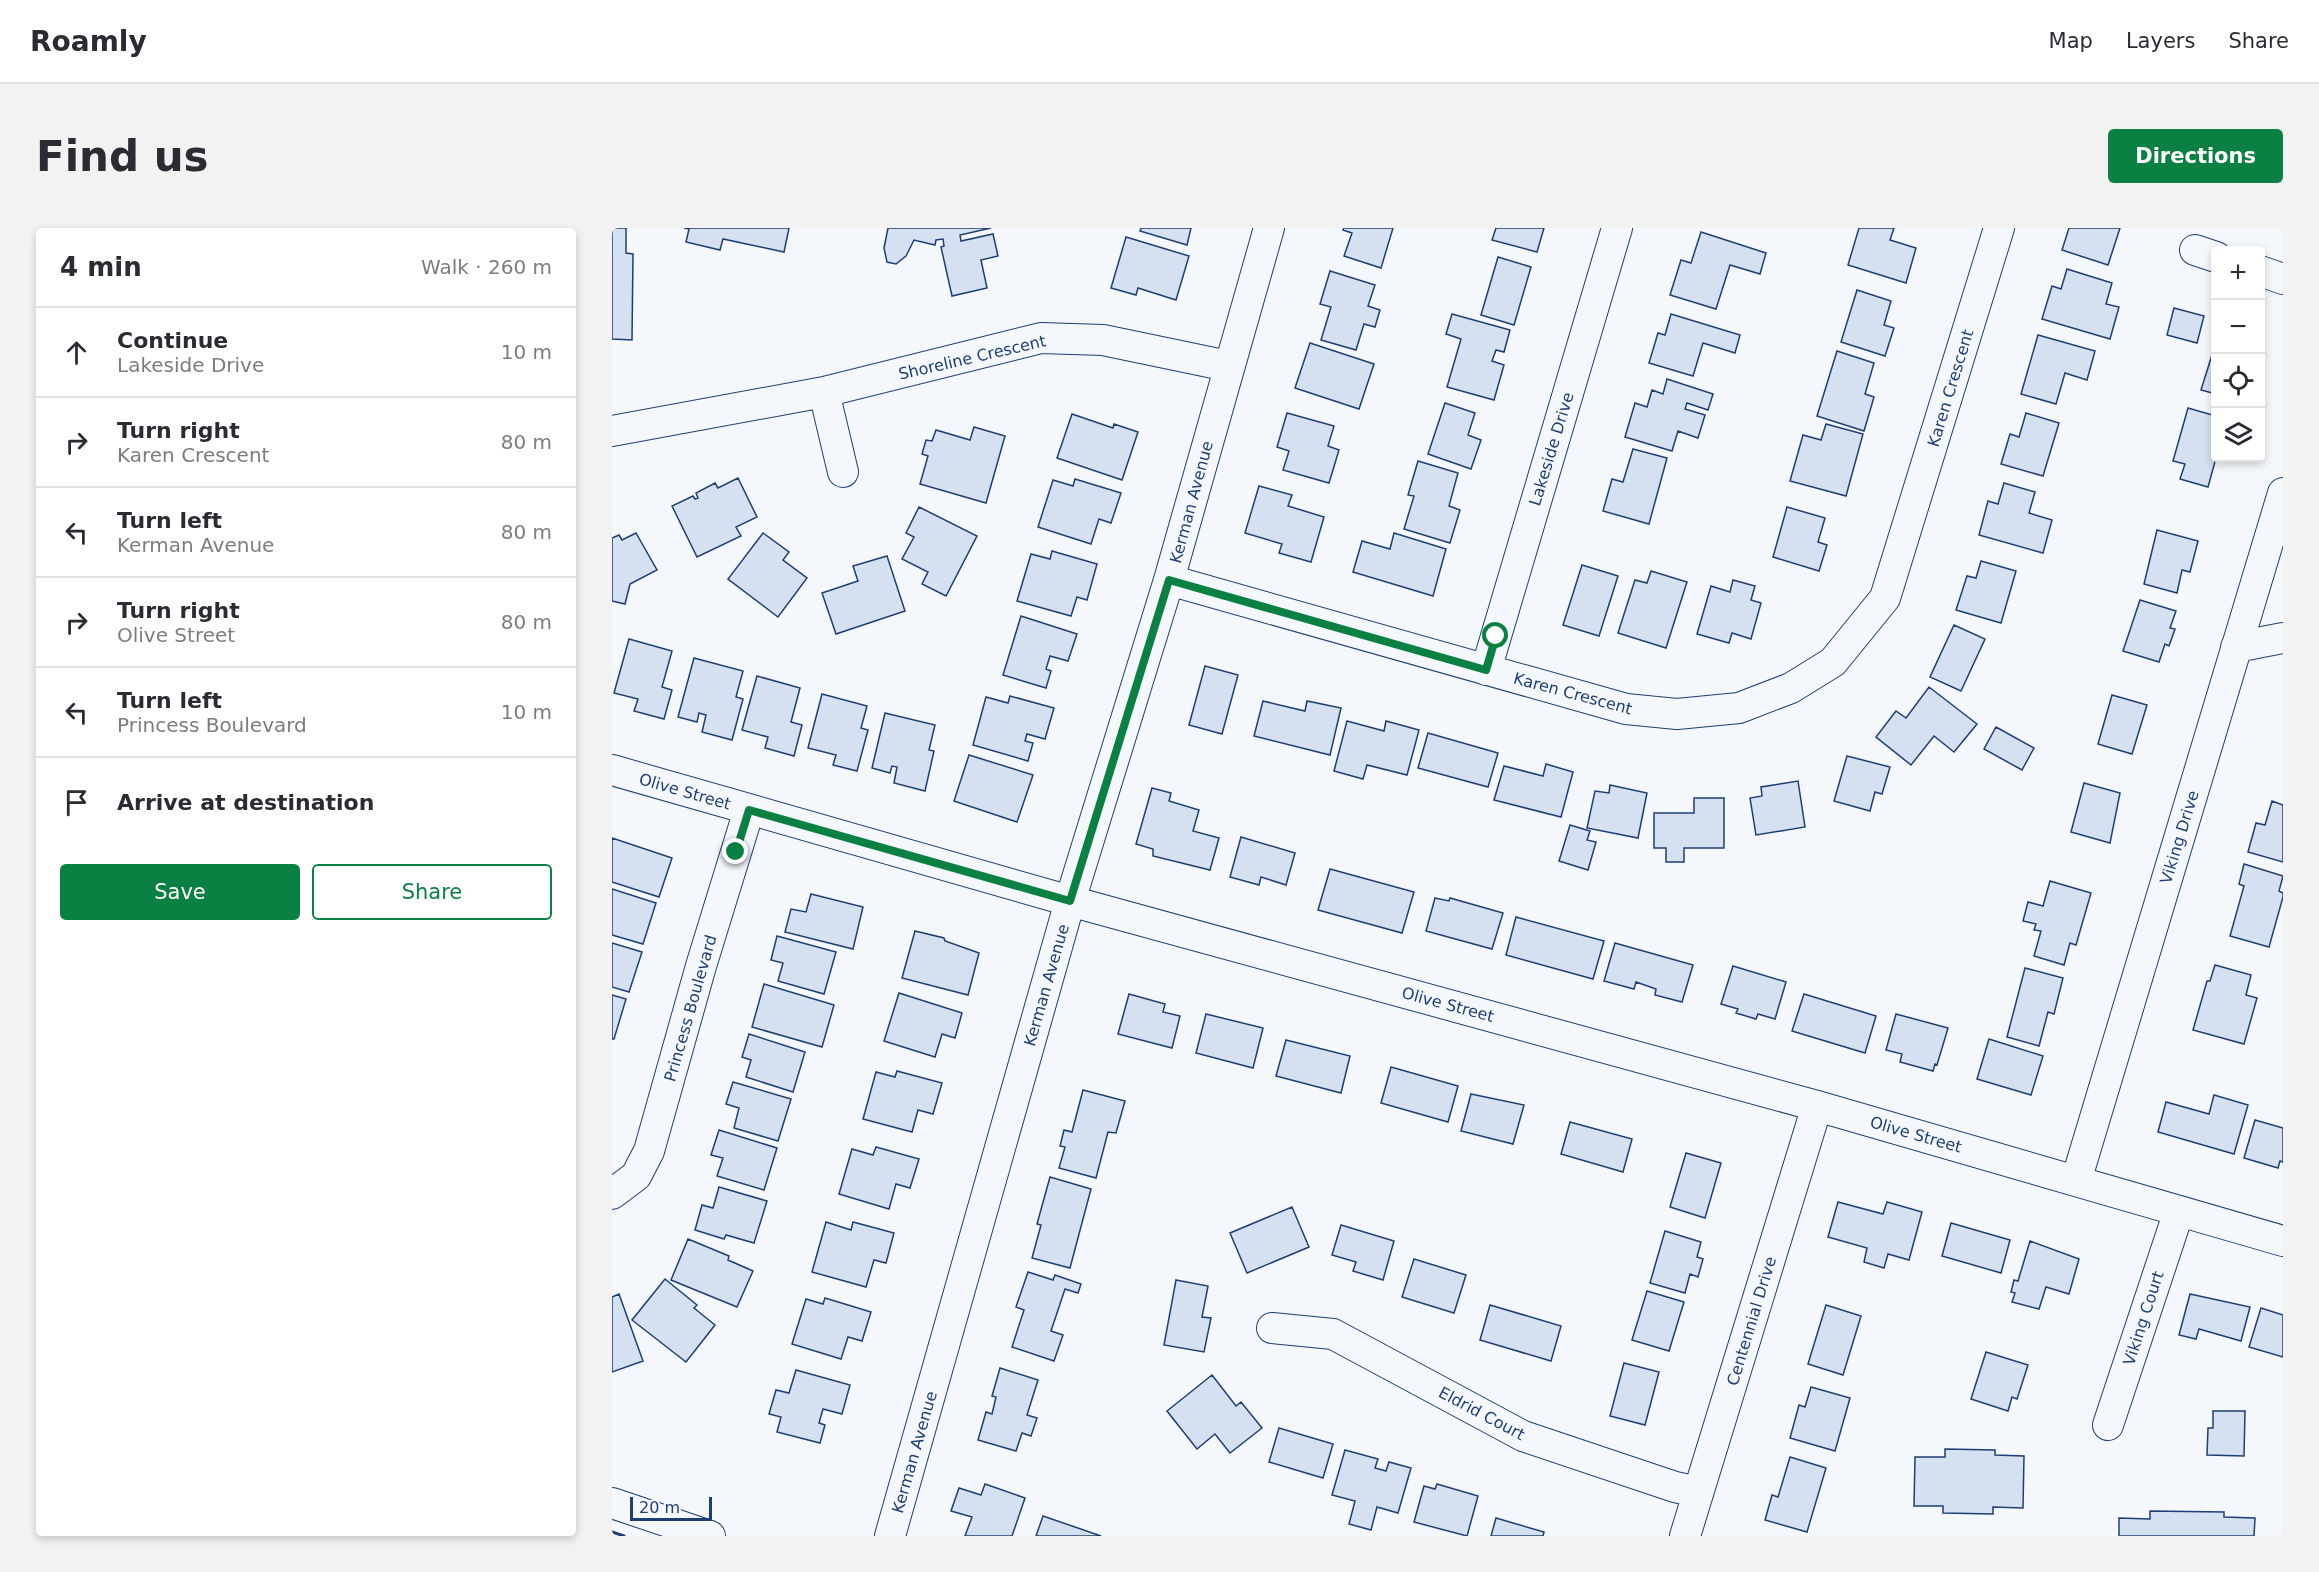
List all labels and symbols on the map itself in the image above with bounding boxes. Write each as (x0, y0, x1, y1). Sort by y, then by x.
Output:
street label: Karen Crescent (1924, 327, 1977, 449)
street label: Shoreline Crescent (897, 331, 1048, 384)
street label: Lakeside Drive (1525, 390, 1578, 508)
street label: Kerman Avenue (1166, 439, 1217, 565)
route start (1482, 622, 1508, 648)
street label: Karen Crescent (1512, 669, 1634, 718)
street label: Olive Street (637, 769, 733, 814)
street label: Viking Drive (2156, 788, 2203, 886)
route end (722, 838, 748, 864)
street label: Kerman Avenue (1020, 922, 1073, 1048)
street label: Princess Boulevard (660, 933, 721, 1084)
street label: Olive Street (1400, 983, 1496, 1026)
street label: Olive Street (1868, 1112, 1964, 1157)
street label: Centennial Drive (1723, 1254, 1780, 1388)
street label: Viking Court (2119, 1269, 2168, 1368)
street label: Eldrid Court (1435, 1383, 1528, 1444)
street label: Kerman Avenue (888, 1389, 941, 1515)
scale bar (630, 1494, 712, 1522)

